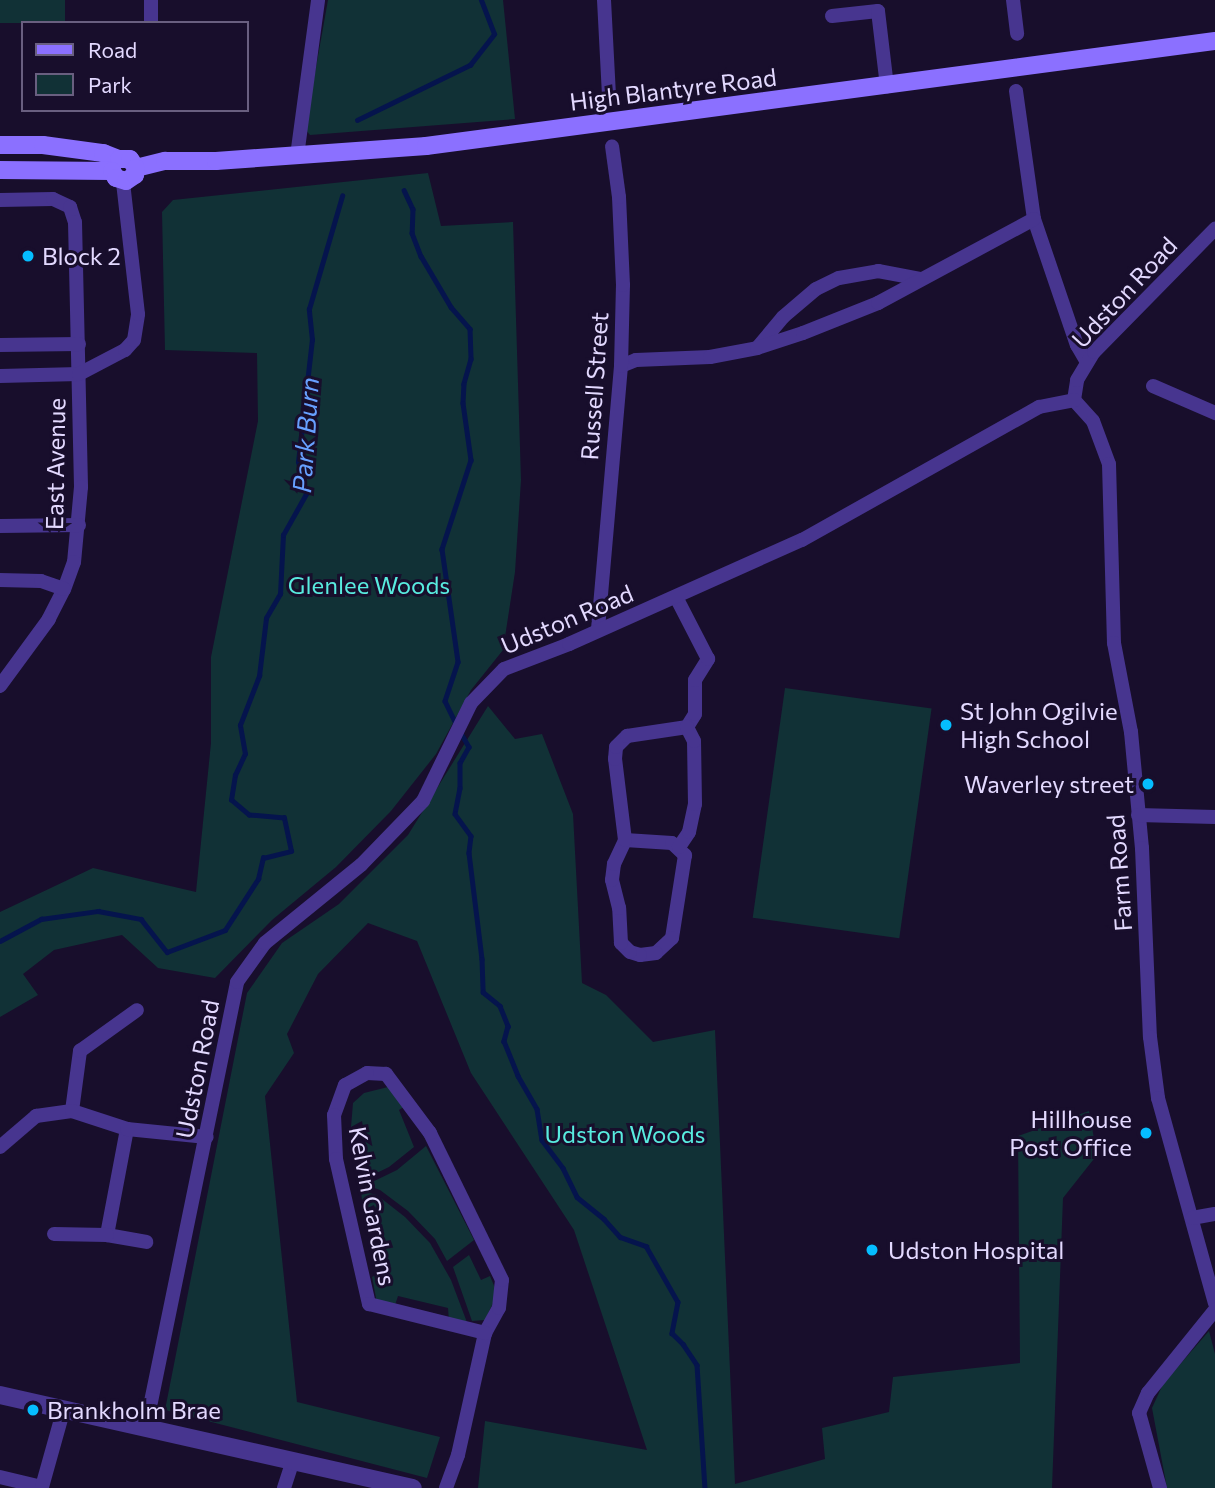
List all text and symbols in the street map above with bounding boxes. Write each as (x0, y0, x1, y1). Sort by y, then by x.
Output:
legend (21, 21, 248, 112)
text: Road (88, 37, 137, 62)
street label: High Blantyre Road (568, 62, 778, 116)
text: Park (88, 72, 132, 97)
street label: Udston Road (1066, 231, 1182, 353)
place label: Block 2 (42, 242, 121, 270)
marker: Block 2 (20, 248, 36, 264)
street label: Russell Street (574, 311, 614, 461)
water label: Park Burn (285, 376, 325, 494)
street label: East Avenue (39, 398, 71, 530)
park label: Glenlee Woods (288, 571, 450, 599)
street label: Udston Road (497, 578, 637, 660)
place label: St John Ogilvie High School (960, 697, 1118, 753)
marker: St John Ogilvie High School (938, 717, 954, 733)
place label: Waverley street (964, 770, 1134, 798)
marker: Waverley street (1140, 776, 1156, 792)
street label: Farm Road (1101, 814, 1137, 932)
street label: Udston Road (169, 997, 225, 1141)
place label: Hillhouse Post Office (1009, 1105, 1132, 1161)
park label: Udston Woods (545, 1120, 705, 1148)
street label: Kelvin Gardens (343, 1124, 403, 1288)
marker: Hillhouse Post Office (1138, 1125, 1154, 1141)
place label: Udston Hospital (888, 1236, 1064, 1264)
marker: Udston Hospital (862, 1240, 882, 1260)
place label: Brankholm Brae (47, 1396, 221, 1424)
marker: Brankholm Brae (25, 1402, 41, 1418)

